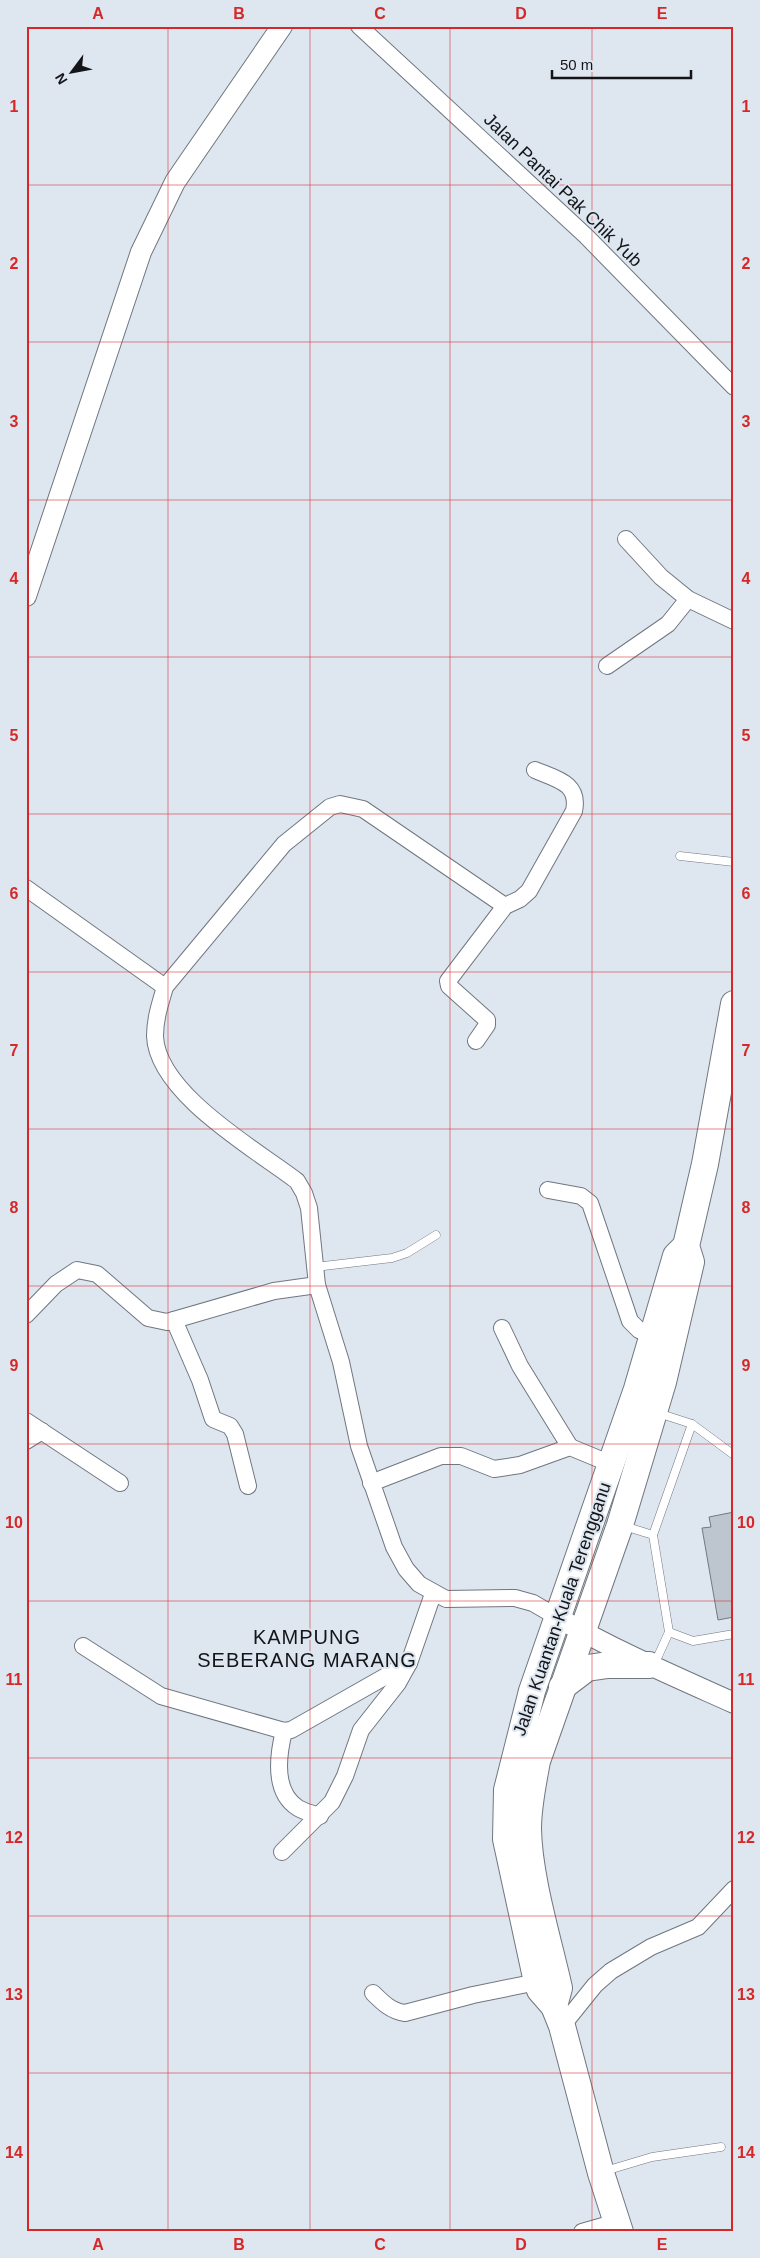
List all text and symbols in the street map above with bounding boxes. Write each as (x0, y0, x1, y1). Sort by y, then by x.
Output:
text: A (92, 5, 104, 22)
text: B (233, 5, 245, 22)
text: C (374, 5, 386, 22)
text: D (515, 5, 527, 22)
text: E (657, 5, 668, 22)
north arrow (48, 48, 98, 98)
scale bar (552, 48, 691, 80)
text: 50 m (560, 56, 593, 73)
text: N (52, 70, 70, 87)
text: 1 (10, 98, 19, 115)
text: 1 (742, 98, 751, 115)
street label: Jalan Pantai Pak Chik Yub (480, 109, 646, 271)
text: 2 (10, 255, 19, 272)
text: 2 (742, 255, 751, 272)
text: 3 (10, 413, 19, 430)
text: 3 (742, 413, 751, 430)
text: 4 (10, 570, 19, 587)
text: 4 (742, 570, 751, 587)
text: 5 (10, 727, 19, 744)
text: 5 (742, 727, 751, 744)
text: 6 (10, 885, 19, 902)
text: 6 (742, 885, 751, 902)
text: 7 (10, 1042, 19, 1059)
text: 7 (742, 1042, 751, 1059)
text: 8 (10, 1199, 19, 1216)
text: 8 (742, 1199, 751, 1216)
text: 9 (10, 1357, 19, 1374)
text: 9 (742, 1357, 751, 1374)
street label: Jalan Kuantan-Kuala Terengganu (509, 1480, 615, 1738)
text: 10 (5, 1514, 23, 1531)
text: 10 (737, 1514, 755, 1531)
district label: KAMPUNG SEBERANG MARANG (197, 1626, 417, 1671)
text: 11 (6, 1671, 23, 1688)
text: 11 (738, 1671, 755, 1688)
text: 12 (5, 1829, 23, 1846)
text: 12 (737, 1829, 755, 1846)
text: 13 (5, 1986, 23, 2003)
text: 13 (737, 1986, 755, 2003)
text: 14 (5, 2144, 23, 2161)
text: 14 (737, 2144, 755, 2161)
text: A (92, 2236, 104, 2253)
text: B (233, 2236, 245, 2253)
text: C (374, 2236, 386, 2253)
text: D (515, 2236, 527, 2253)
text: E (657, 2236, 668, 2253)

